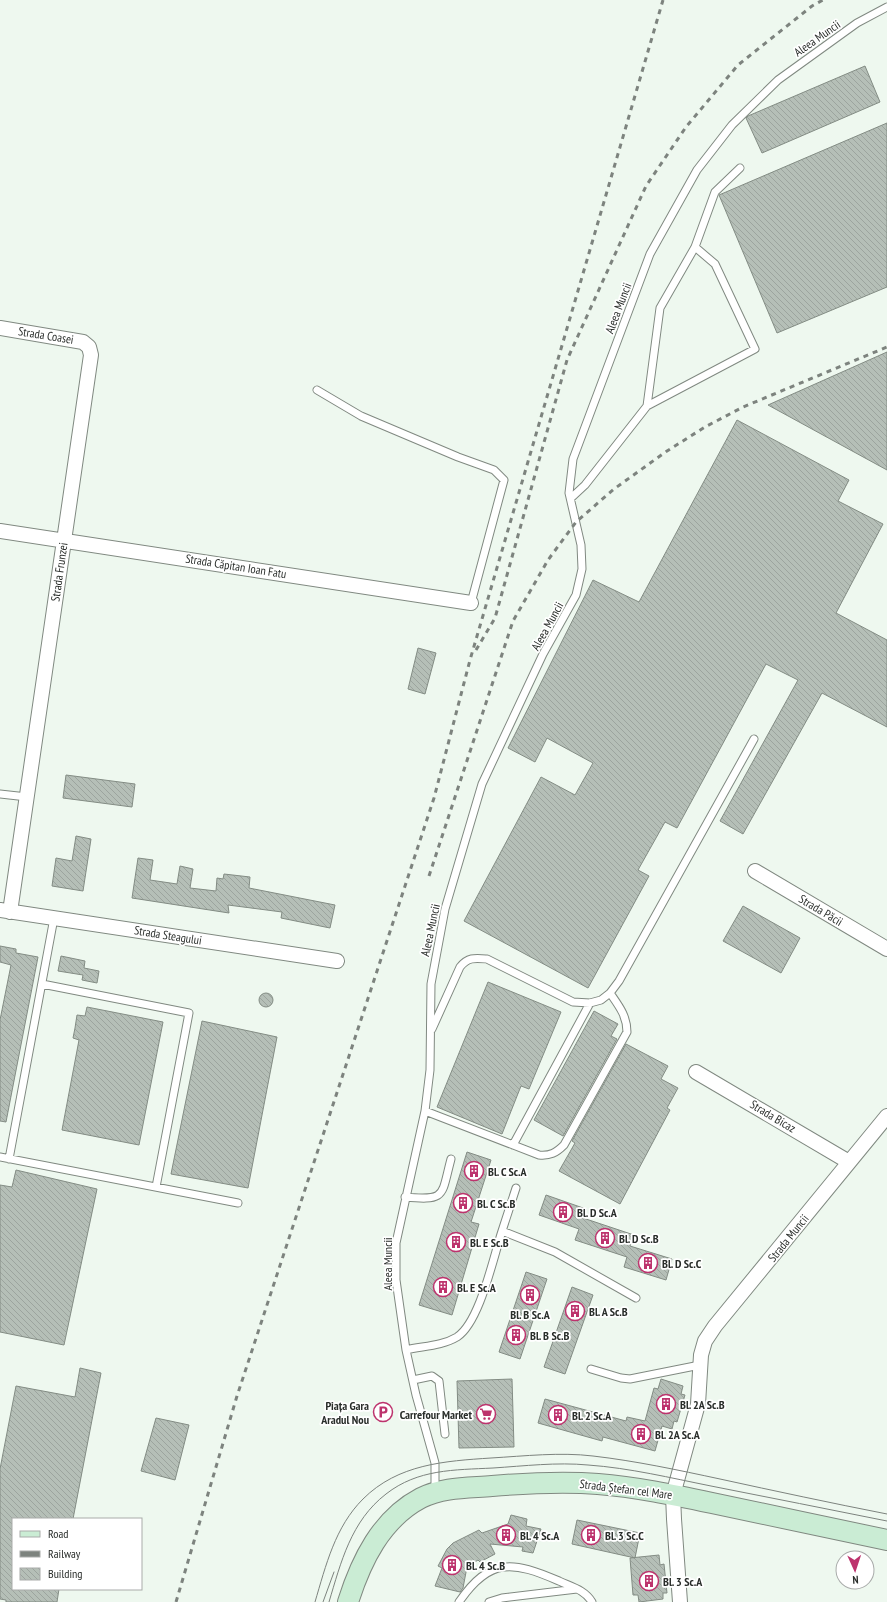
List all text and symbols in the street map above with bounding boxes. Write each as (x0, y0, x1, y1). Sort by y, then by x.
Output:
street label: Aleea Muncii (791, 17, 843, 59)
street label: Aleea Muncii (601, 280, 635, 336)
street label: Strada Coasei (17, 323, 75, 347)
street label: Strada Frunzei (47, 541, 71, 603)
street label: Strada Căpitan Ioan Fatu (184, 551, 288, 581)
street label: Aleea Muncii (528, 599, 566, 653)
street label: Strada Păcii (796, 891, 846, 929)
street label: Aleea Muncii (417, 902, 443, 958)
street label: Strada Steagului (133, 922, 203, 948)
street label: Strada Bicaz (747, 1097, 799, 1135)
building icon: Bl. C Sc.A (463, 1160, 485, 1182)
place label: Bl. C Sc.A (488, 1164, 527, 1179)
building icon: Bl. C Sc.B (452, 1192, 474, 1214)
place label: Bl. C Sc.B (477, 1196, 515, 1211)
building icon: Bl. D Sc.A (552, 1201, 574, 1223)
place label: Bl. D Sc.A (577, 1205, 618, 1220)
street label: Strada Muncii (764, 1211, 812, 1265)
building icon: Bl. D Sc.B (594, 1227, 616, 1249)
building icon: Bl. E Sc.B (445, 1231, 467, 1253)
place label: Bl. D Sc.B (619, 1231, 659, 1246)
place label: Bl. E Sc.B (470, 1235, 509, 1250)
street label: Aleea Muncii (380, 1237, 395, 1291)
building icon: Bl. D Sc.C (637, 1252, 659, 1274)
place label: Bl. D Sc.C (662, 1256, 702, 1271)
building icon: Bl. E Sc.A (432, 1276, 454, 1298)
place label: Bl. E Sc.A (457, 1280, 497, 1295)
building icon: Bl. B Sc.A (519, 1284, 541, 1306)
building icon: Bl. A Sc.B (564, 1300, 586, 1322)
place label: Bl. A Sc.B (589, 1304, 628, 1319)
place label: Bl. B Sc.A (510, 1307, 551, 1322)
building icon: Bl. B Sc.B (505, 1324, 527, 1346)
place label: Bl. B Sc.B (530, 1328, 569, 1343)
building icon: Bl. 2A Sc.B (655, 1393, 677, 1415)
place label: Bl. 2A Sc.B (680, 1397, 725, 1412)
place label: Piața Gara Aradul Nou (320, 1398, 369, 1427)
parking icon: Piața Gara Aradul Nou (372, 1401, 394, 1423)
supermarket icon: Carrefour Market (475, 1403, 497, 1425)
building icon: Bl. 2 Sc.A (547, 1404, 569, 1426)
place label: Carrefour Market (400, 1407, 473, 1422)
place label: Bl. 2 Sc.A (572, 1408, 612, 1423)
building icon: Bl. 2A Sc.A (630, 1423, 652, 1445)
place label: Bl. 2A Sc.A (655, 1427, 701, 1442)
street label: Strada Ștefan cel Mare (579, 1476, 673, 1502)
legend (12, 1518, 142, 1590)
building icon: Bl. 4 Sc.A (495, 1524, 517, 1546)
building icon: Bl. 3 Sc.C (580, 1524, 602, 1546)
text: Road (48, 1526, 68, 1541)
place label: Bl. 4 Sc.A (520, 1528, 560, 1543)
place label: Bl. 3 Sc.C (605, 1528, 644, 1543)
text: Railway (48, 1546, 81, 1561)
north arrow (835, 1550, 875, 1590)
building icon: Bl. 4 Sc.B (441, 1554, 463, 1576)
place label: Bl. 4 Sc.B (466, 1558, 505, 1573)
text: Building (48, 1566, 83, 1581)
building icon: Bl. 3 Sc.A (638, 1570, 660, 1592)
text: N (852, 1573, 859, 1587)
place label: Bl. 3 Sc.A (663, 1574, 703, 1589)

